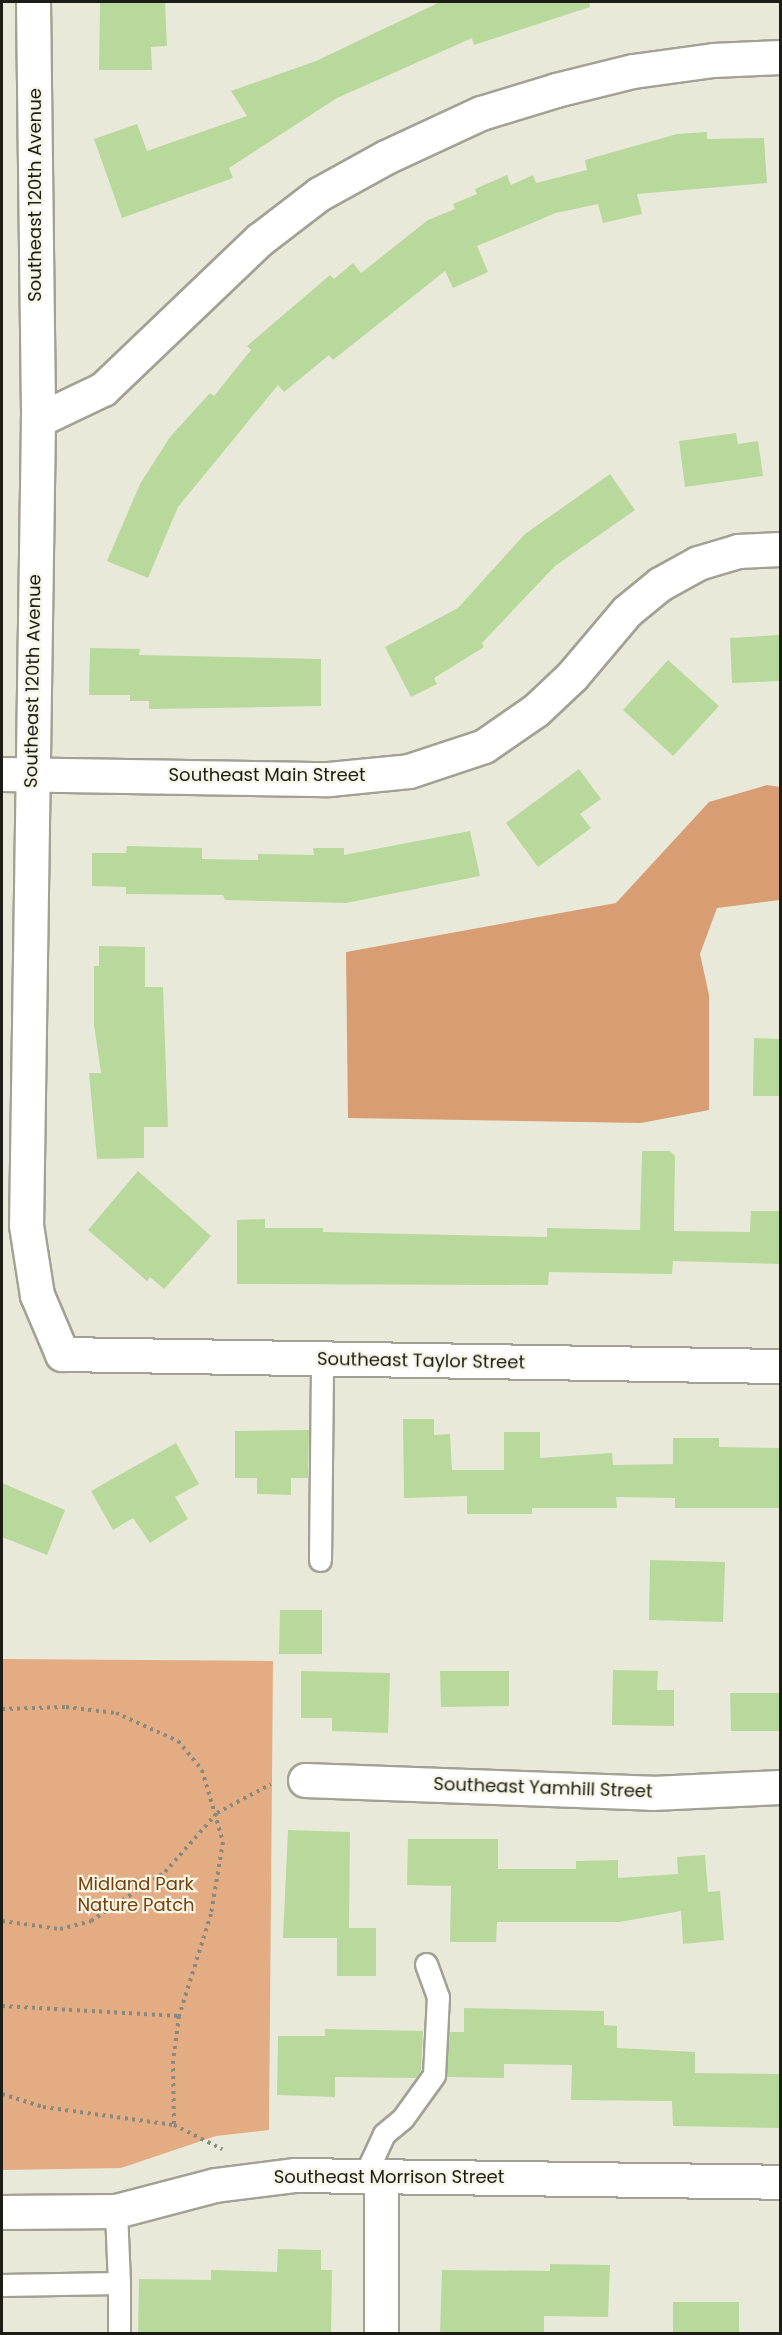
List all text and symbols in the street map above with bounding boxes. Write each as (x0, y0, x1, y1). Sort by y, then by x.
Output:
street label: Southeast 120th Avenue (24, 88, 46, 302)
street label: Southeast 120th Avenue (20, 574, 46, 788)
street label: Southeast Main Street (169, 764, 365, 786)
street label: Southeast Taylor Street (317, 1348, 525, 1374)
street label: Southeast Yamhill Street (433, 1773, 653, 1803)
park label: Midland Park Nature Patch (77, 1874, 195, 1916)
street label: Southeast Morrison Street (274, 2166, 504, 2188)

